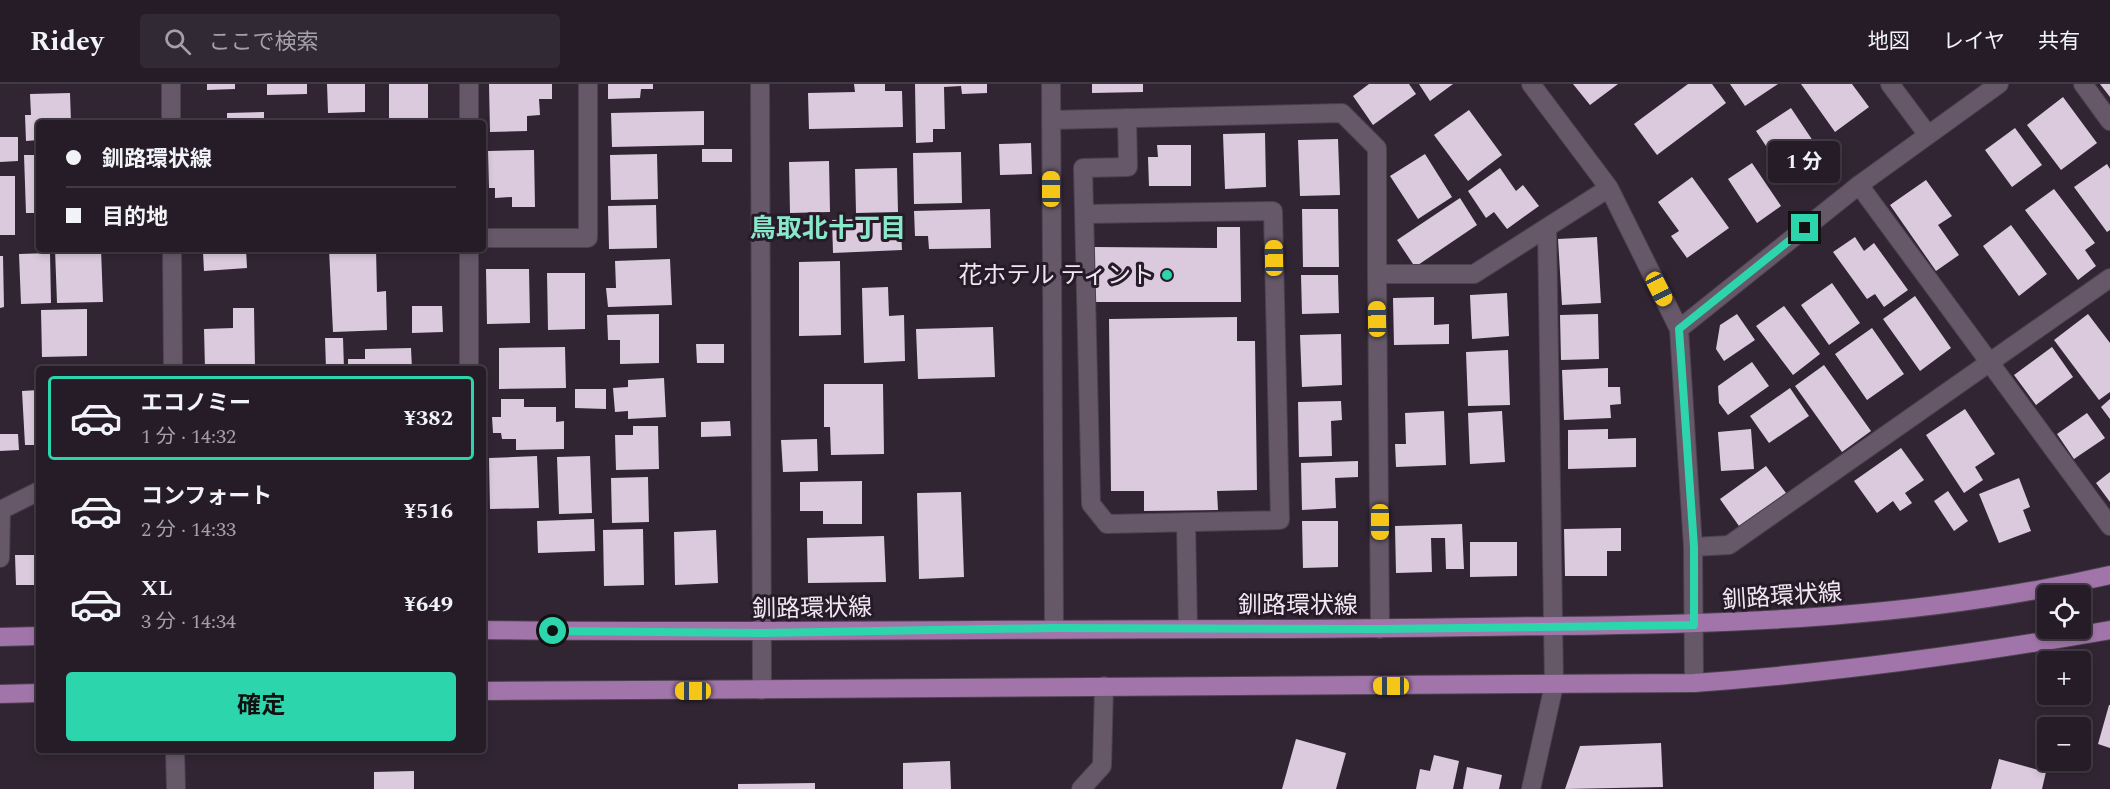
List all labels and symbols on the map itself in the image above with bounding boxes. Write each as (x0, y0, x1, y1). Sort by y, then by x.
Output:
callout: 1 分 (1769, 141, 1841, 183)
car (1042, 171, 1060, 207)
district label: 鳥取北十丁目 (750, 209, 906, 249)
route end (1791, 214, 1818, 241)
car (1265, 240, 1283, 276)
place label: 花ホテル ティント (958, 258, 1155, 294)
marker: 花ホテル ティント (1160, 268, 1174, 282)
car (1643, 269, 1675, 309)
car (1368, 301, 1386, 337)
car (1371, 504, 1389, 540)
street label: 釧路環状線 (1721, 575, 1843, 619)
street label: 釧路環状線 (1238, 588, 1358, 624)
street label: 釧路環状線 (752, 590, 872, 628)
route start (539, 617, 566, 644)
car (1373, 677, 1409, 695)
car (675, 682, 711, 700)

